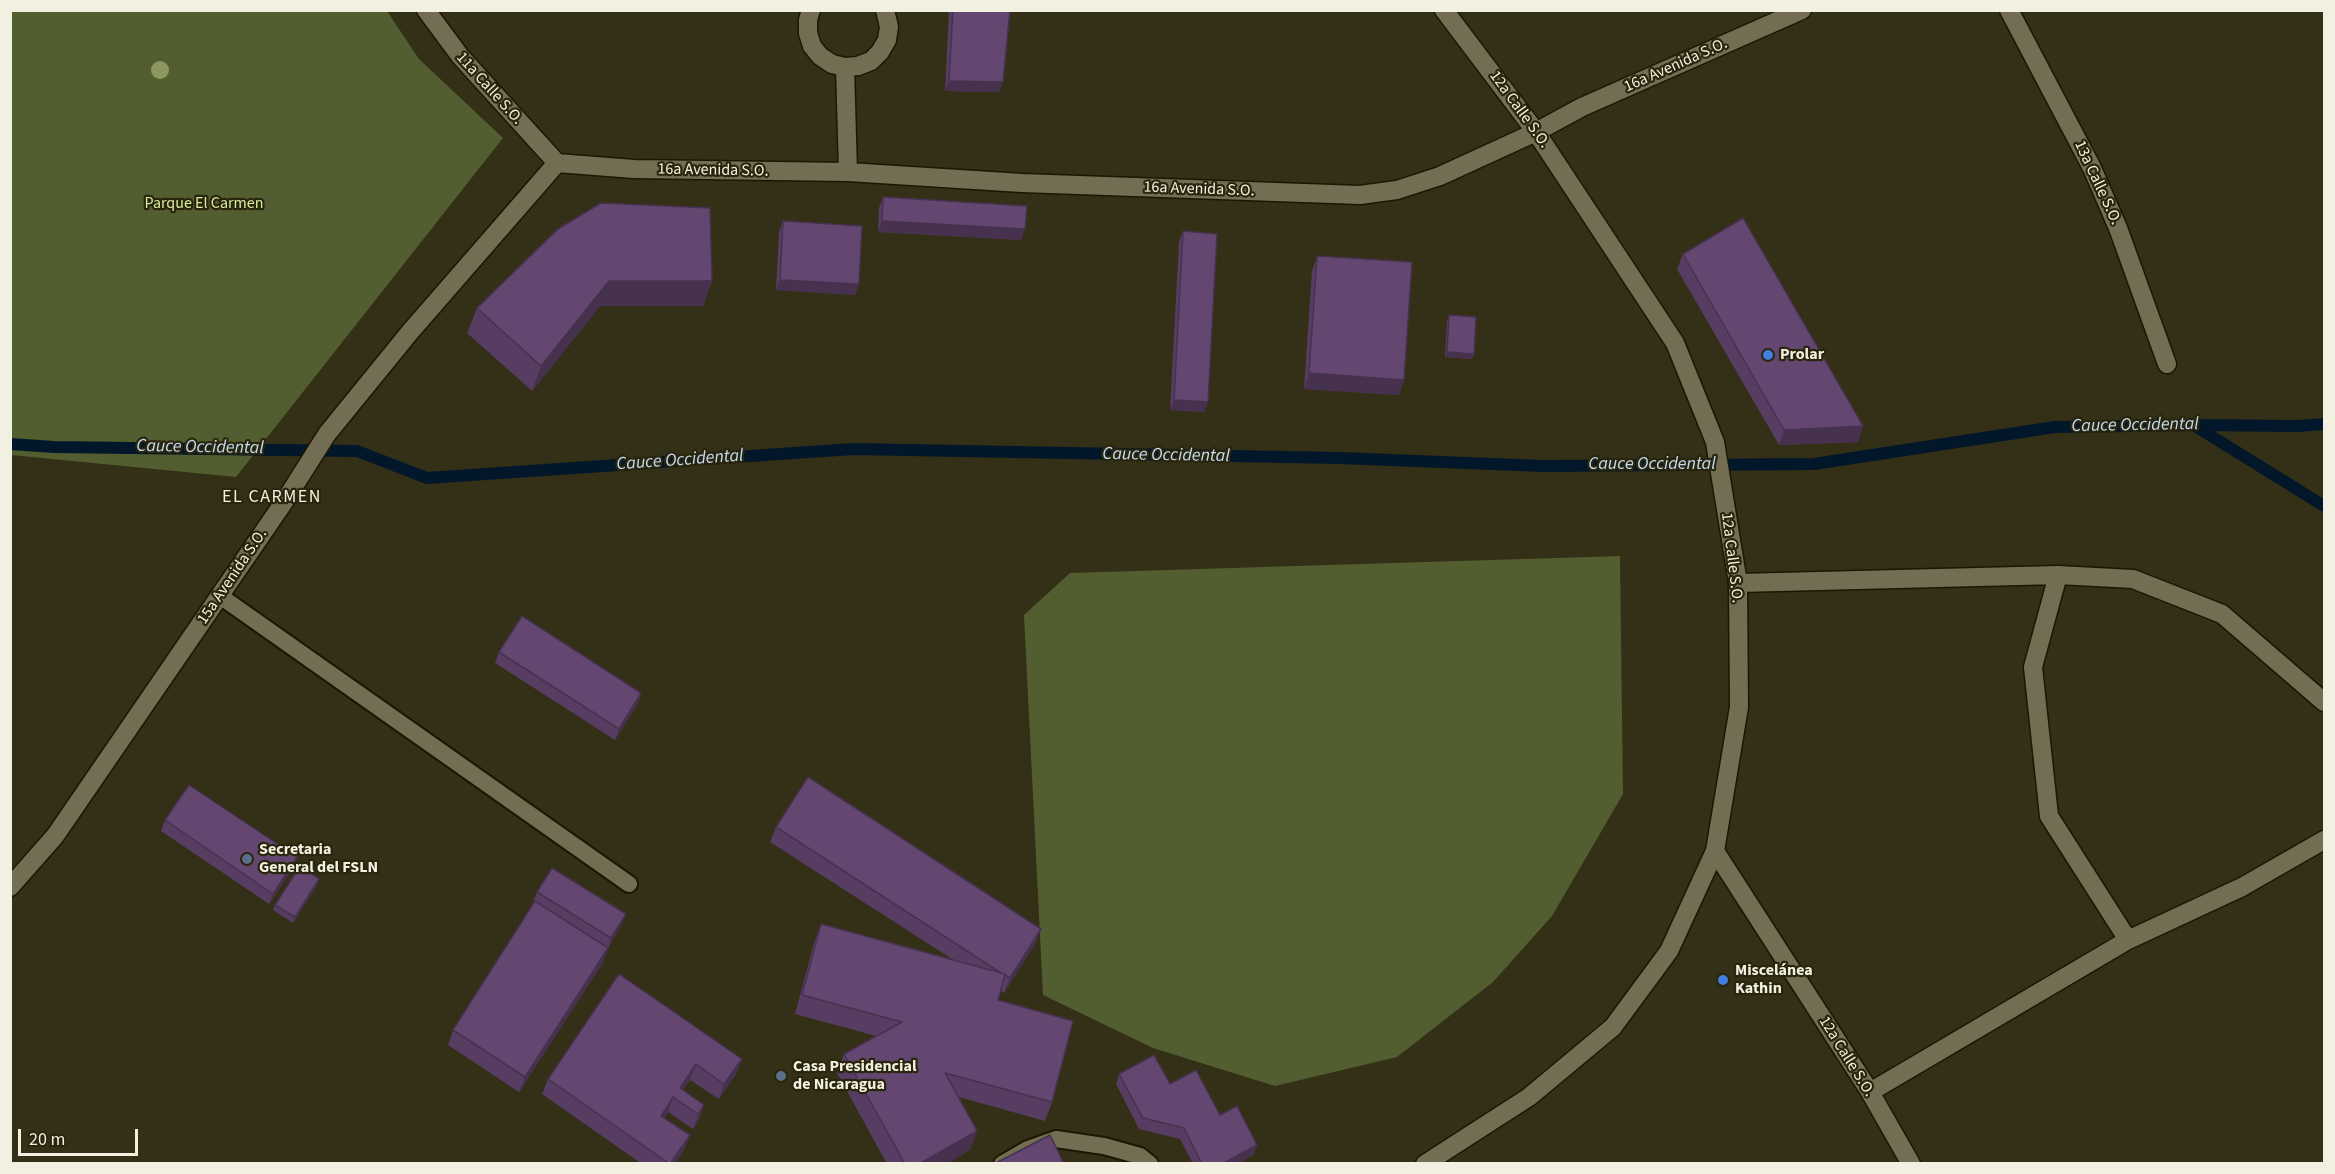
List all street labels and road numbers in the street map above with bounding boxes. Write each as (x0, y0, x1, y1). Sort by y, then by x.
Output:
street label: 16a Avenida S.O. (1621, 35, 1731, 97)
street label: 11a Calle S.O. (451, 49, 527, 129)
street label: 12a Calle S.O. (1485, 68, 1553, 152)
street label: 13a Calle S.O. (2069, 138, 2125, 228)
street label: 16a Avenida S.O. (657, 160, 769, 182)
street label: 16a Avenida S.O. (1143, 178, 1255, 202)
street label: 12a Calle S.O. (1716, 512, 1746, 604)
street label: 15a Avenida S.O. (194, 526, 272, 628)
street label: 12a Calle S.O. (1814, 1013, 1878, 1101)

